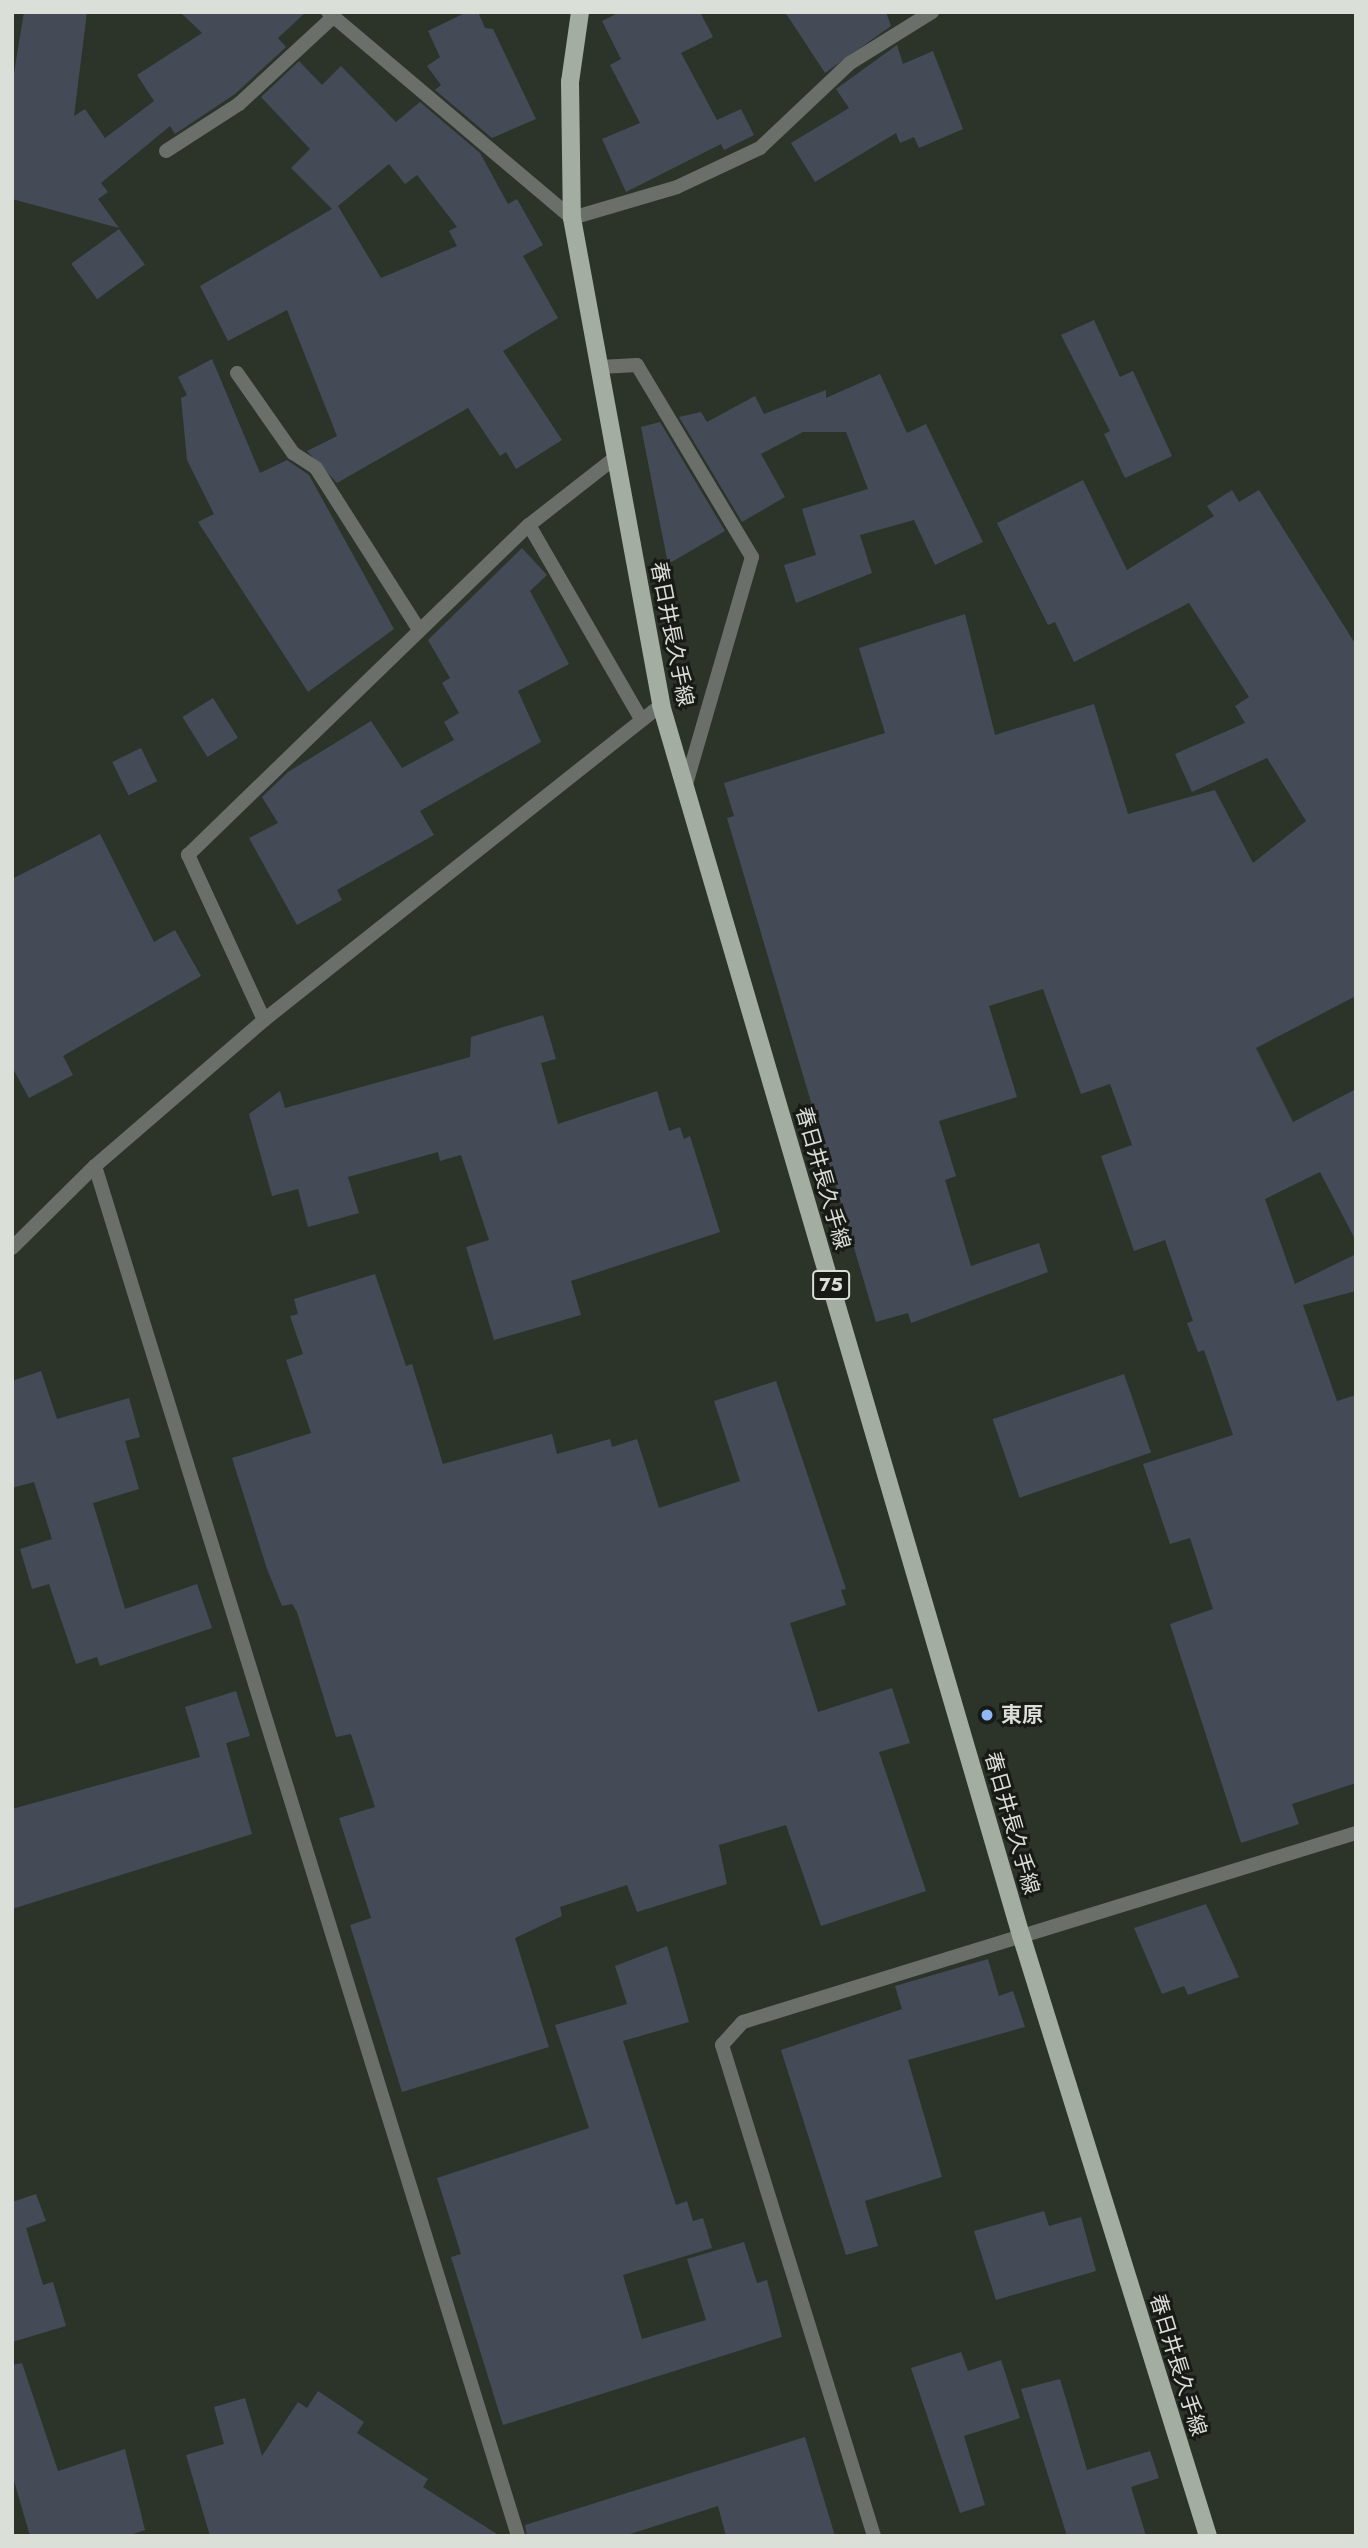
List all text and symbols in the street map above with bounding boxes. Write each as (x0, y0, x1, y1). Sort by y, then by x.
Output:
street label: 春日井長久手線 (646, 559, 698, 709)
street label: 春日井長久手線 (791, 1104, 855, 1252)
road number: 75 (812, 1270, 850, 1301)
place label: 東原 (1001, 1702, 1043, 1728)
marker: 東原 (979, 1707, 995, 1723)
street label: 春日井長久手線 (980, 1749, 1044, 1897)
street label: 春日井長久手線 (1144, 2291, 1212, 2439)

